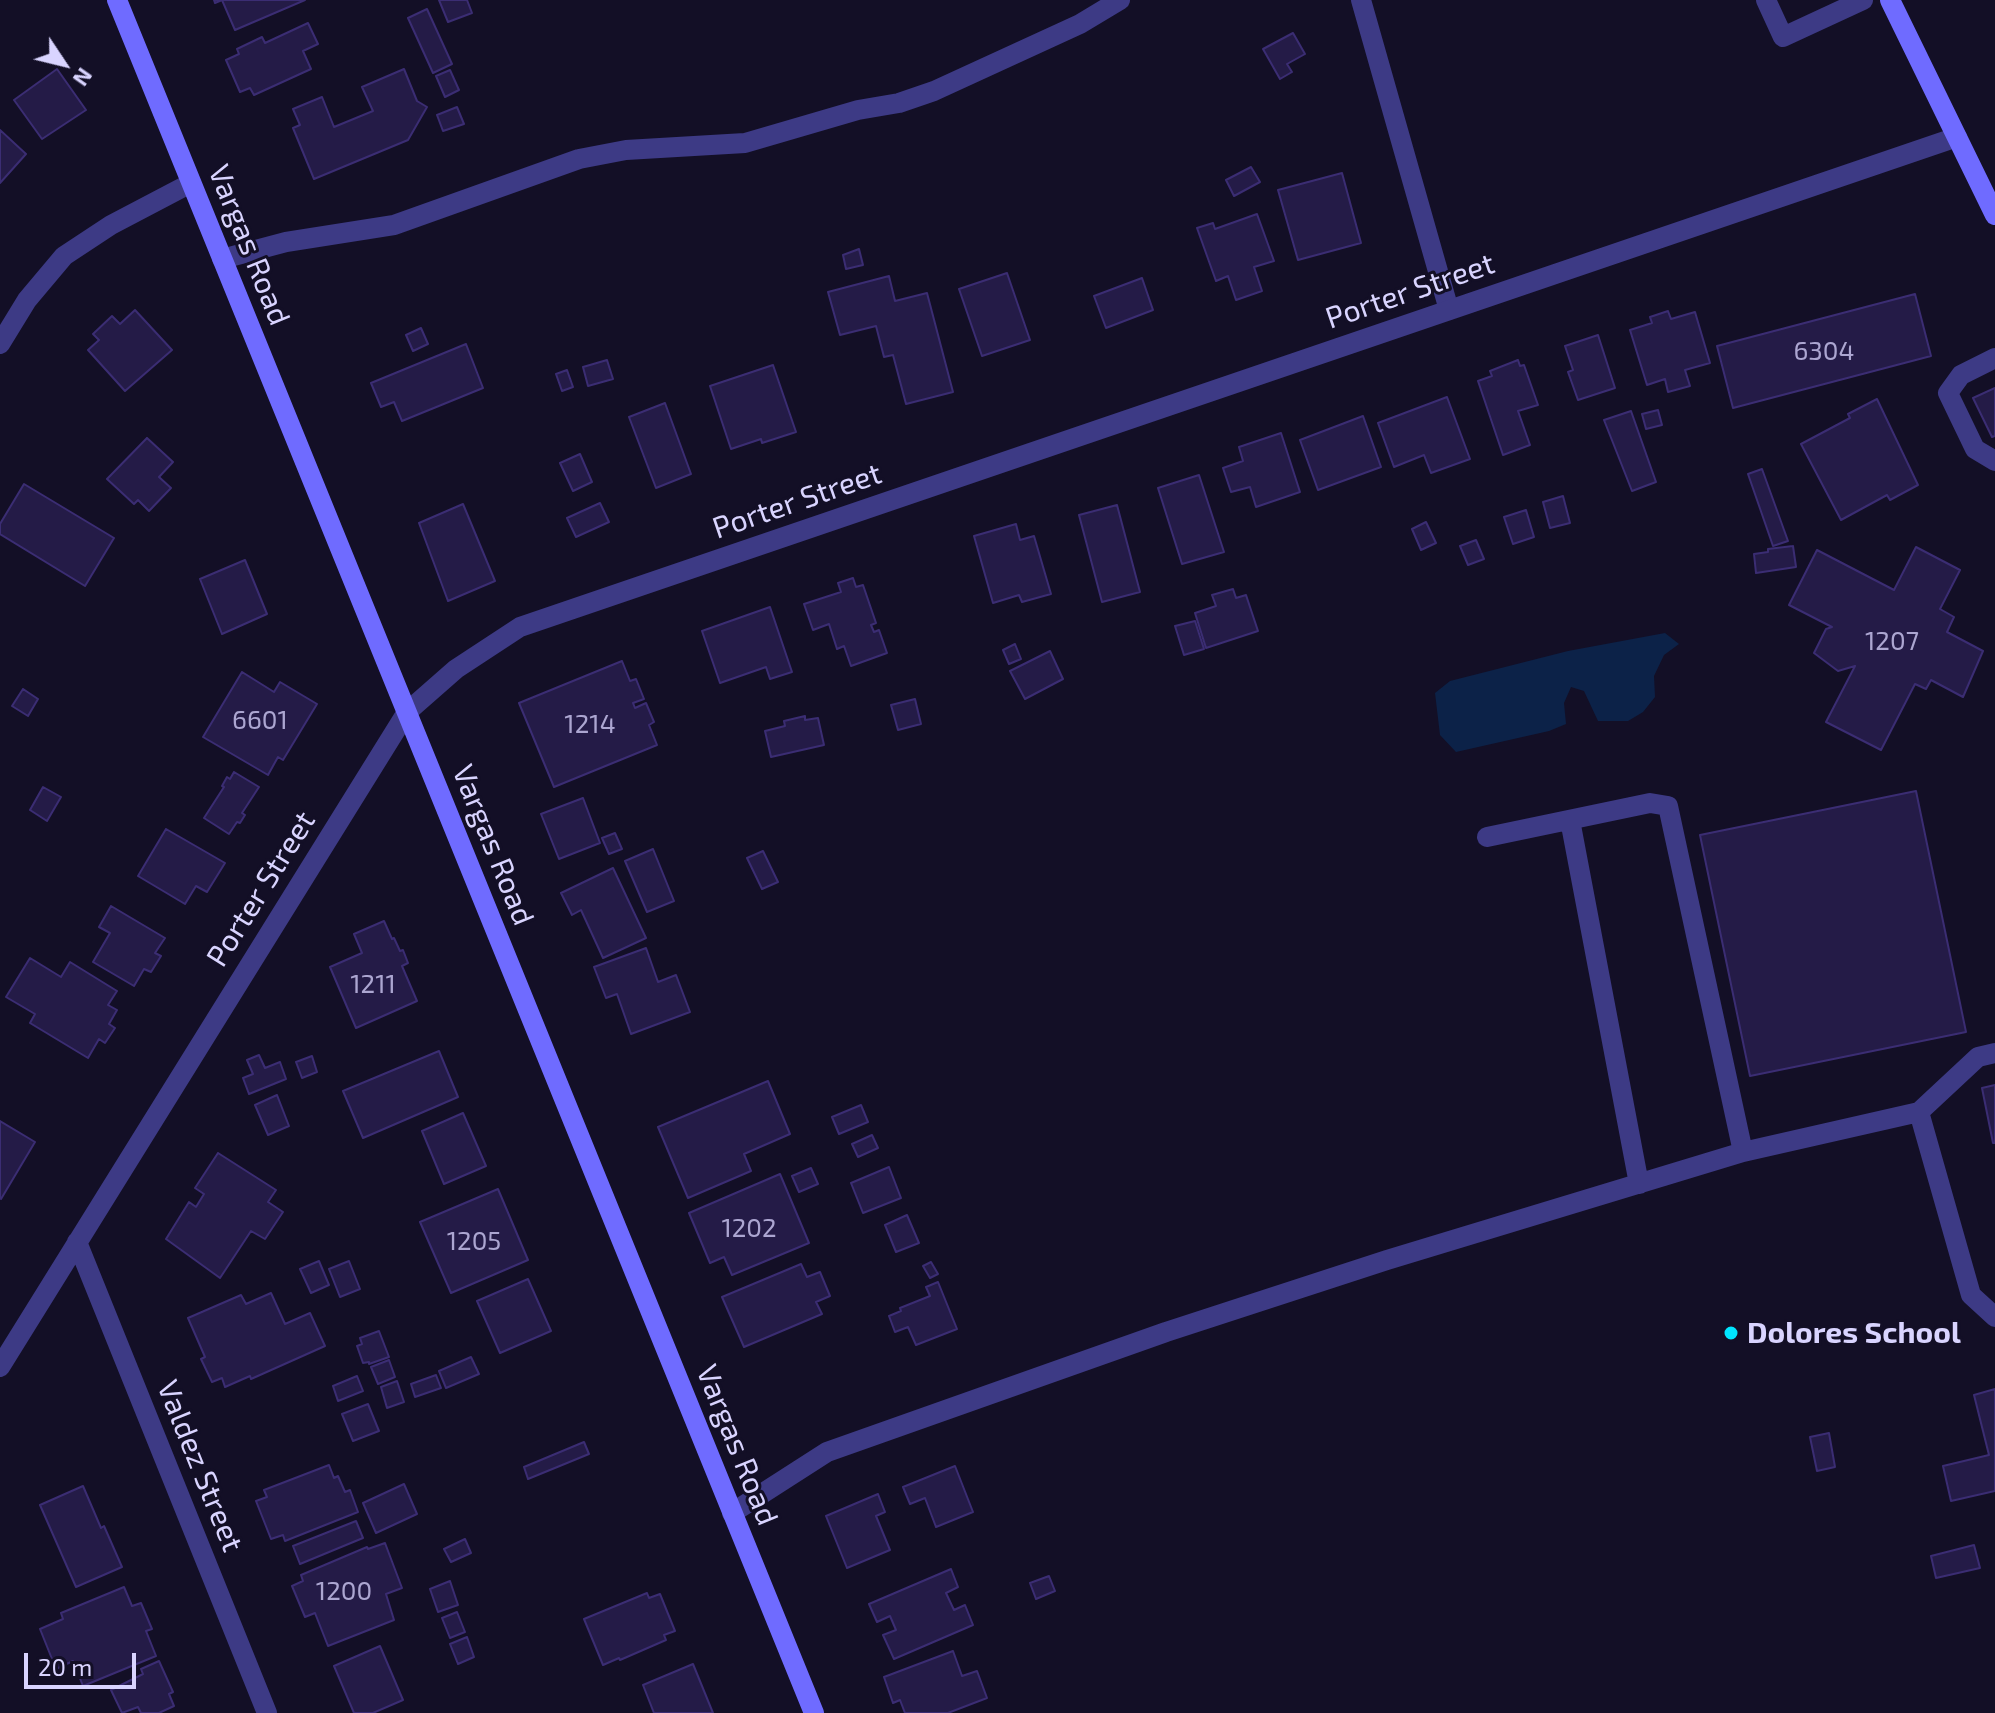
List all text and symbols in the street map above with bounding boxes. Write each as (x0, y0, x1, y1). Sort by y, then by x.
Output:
north arrow (24, 24, 104, 104)
text: N (68, 64, 99, 92)
street label: Vargas Road (200, 159, 298, 331)
street label: Porter Street (1321, 245, 1499, 337)
house number: 6304 (1794, 335, 1854, 367)
street label: Porter Street (708, 455, 886, 547)
house number: 1207 (1865, 625, 1919, 657)
house number: 6601 (232, 704, 288, 736)
house number: 1214 (564, 708, 616, 740)
street label: Vargas Road (444, 759, 542, 931)
street label: Porter Street (199, 805, 323, 973)
house number: 1211 (350, 968, 396, 1000)
house number: 1202 (721, 1212, 777, 1244)
house number: 1205 (447, 1225, 501, 1257)
place label: Dolores School (1747, 1315, 1961, 1351)
marker: Dolores School (1722, 1324, 1740, 1342)
street label: Vargas Road (688, 1359, 786, 1531)
street label: Valdez Street (149, 1375, 251, 1557)
house number: 1200 (316, 1575, 372, 1607)
scale bar (28, 1637, 140, 1687)
text: 20 m (38, 1652, 92, 1681)

